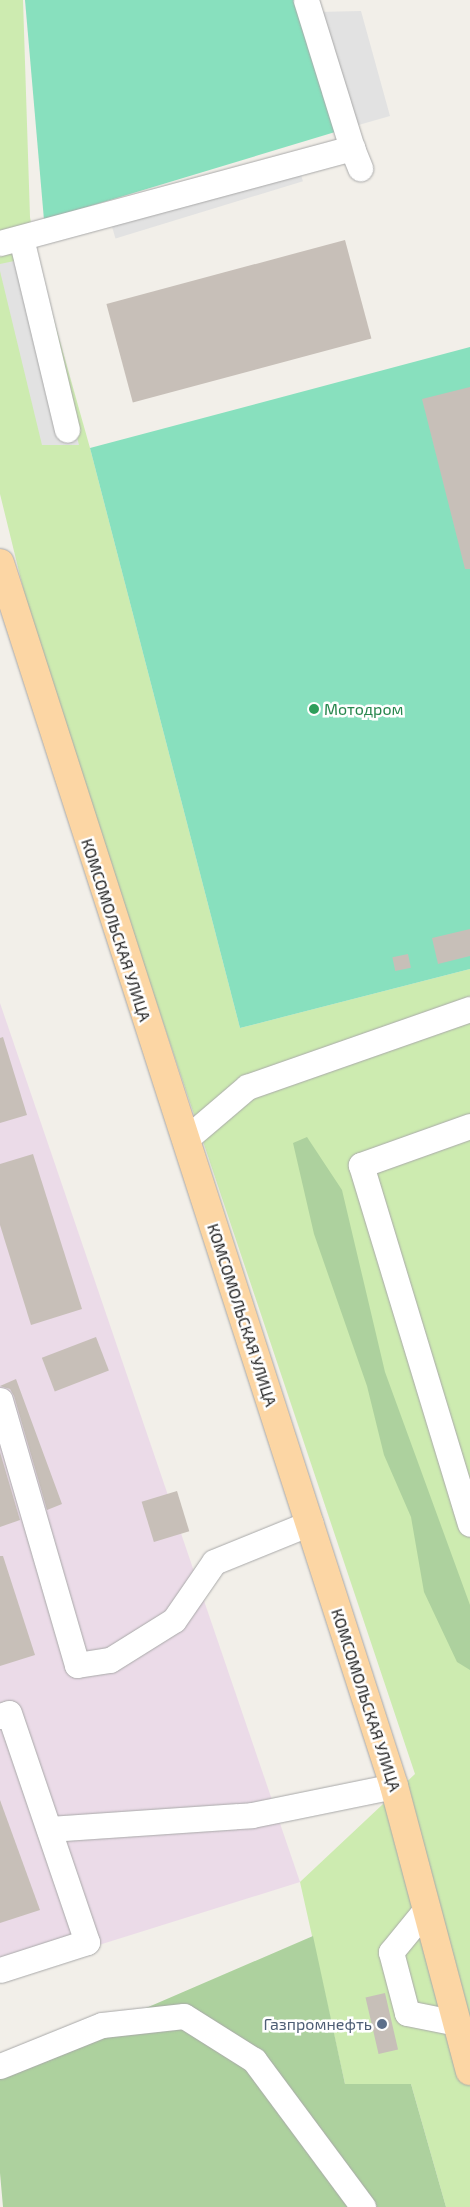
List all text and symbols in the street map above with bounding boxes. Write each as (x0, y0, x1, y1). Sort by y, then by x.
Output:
place label: Мотодром (324, 699, 404, 719)
marker: Мотодром (308, 703, 320, 715)
street label: КОМСОМОЛЬСКАЯ УЛИЦА (77, 836, 155, 1024)
street label: КОМСОМОЛЬСКАЯ УЛИЦА (203, 1221, 281, 1409)
street label: КОМСОМОЛЬСКАЯ УЛИЦА (327, 1606, 405, 1794)
place label: Газпромнефть (264, 2014, 372, 2034)
marker: Газпромнефть (376, 2018, 388, 2030)

